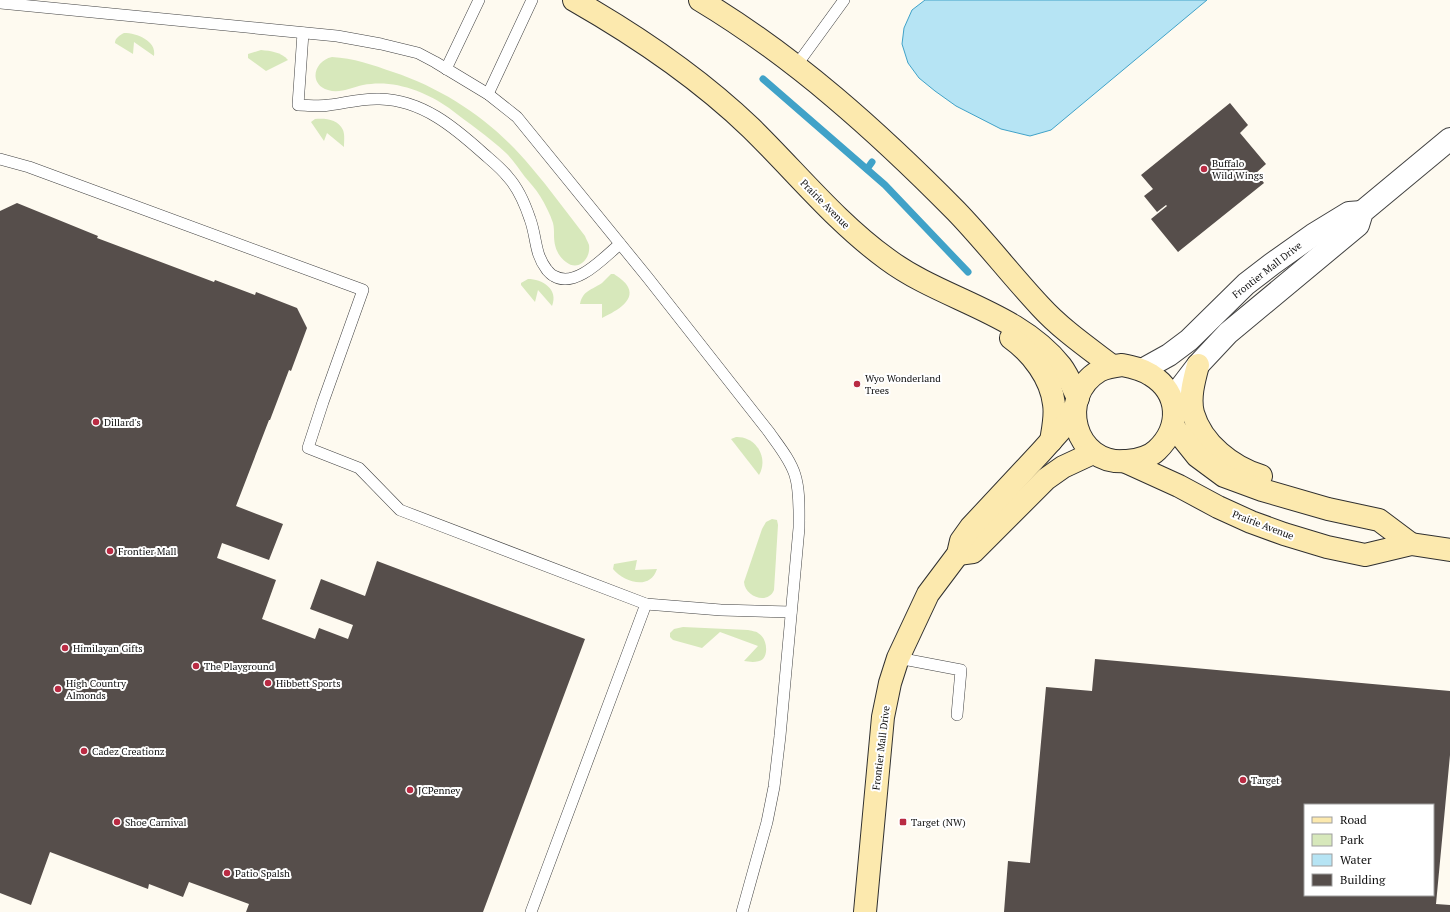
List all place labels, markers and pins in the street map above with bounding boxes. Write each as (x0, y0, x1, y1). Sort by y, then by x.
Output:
place label: Buffalo Wild Wings (1212, 157, 1263, 182)
marker: Buffalo Wild Wings (1199, 164, 1209, 174)
place label: Wyo Wonderland Trees (865, 372, 941, 397)
marker: Wyo Wonderland Trees (852, 379, 862, 389)
place label: Dillard's (104, 416, 141, 429)
marker: Dillard's (91, 417, 101, 427)
place label: Frontier Mall (118, 545, 177, 558)
marker: Frontier Mall (105, 546, 115, 556)
place label: Himilayan Gifts (73, 642, 143, 655)
marker: Himilayan Gifts (60, 643, 70, 653)
place label: The Playground (204, 660, 275, 673)
marker: The Playground (191, 661, 201, 671)
place label: High Country Almonds (66, 677, 127, 702)
place label: Hibbett Sports (276, 677, 341, 690)
marker: Hibbett Sports (263, 678, 273, 688)
marker: High Country Almonds (53, 684, 63, 694)
place label: Cadez Creationz (92, 745, 165, 758)
marker: Cadez Creationz (79, 746, 89, 756)
place label: Target (1251, 774, 1280, 787)
marker: Target (1238, 775, 1248, 785)
place label: JCPenney (418, 784, 461, 797)
marker: JCPenney (405, 785, 415, 795)
place label: Shoe Carnival (125, 816, 187, 829)
place label: Target (NW) (911, 816, 966, 829)
marker: Shoe Carnival (112, 817, 122, 827)
marker: Target (NW) (898, 817, 908, 827)
place label: Patio Spalsh (235, 867, 290, 880)
marker: Patio Spalsh (222, 868, 232, 878)

